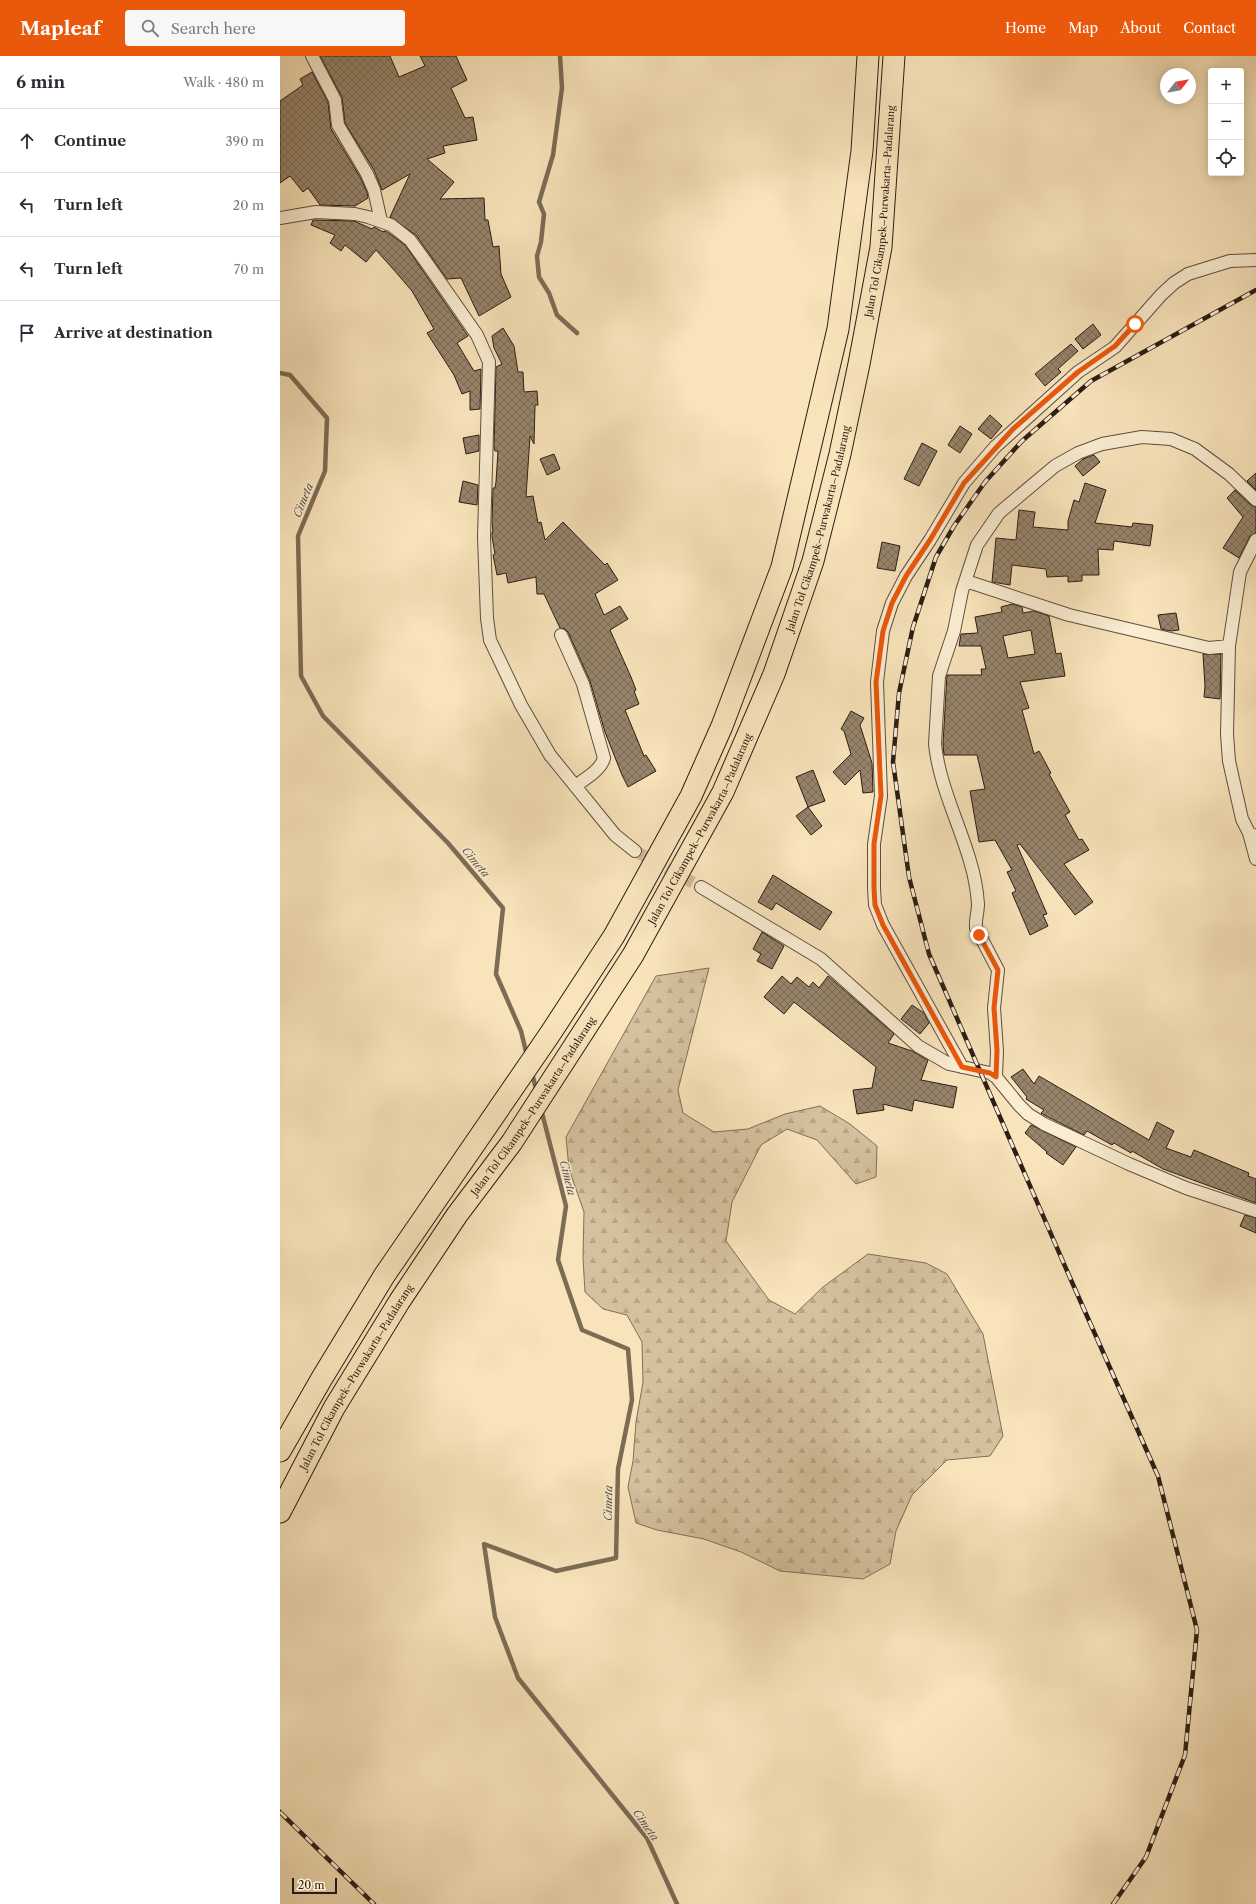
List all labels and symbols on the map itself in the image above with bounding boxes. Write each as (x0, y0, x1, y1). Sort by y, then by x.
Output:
north arrow (1160, 68, 1196, 104)
street label: Jalan Tol Cikampek–Purwakarta–Padalarang (861, 104, 897, 321)
route start (1126, 315, 1144, 333)
street label: Jalan Tol Cikampek–Purwakarta–Padalarang (782, 424, 852, 635)
water label: Cimeta (290, 480, 316, 519)
street label: Jalan Tol Cikampek–Purwakarta–Padalarang (644, 731, 754, 928)
water label: Cimeta (459, 844, 493, 881)
route end (970, 926, 988, 944)
street label: Jalan Tol Cikampek–Purwakarta–Padalarang (466, 1013, 598, 1200)
water label: Cimeta (557, 1159, 579, 1198)
street label: Jalan Tol Cikampek–Purwakarta–Padalarang (296, 1281, 416, 1474)
water label: Cimeta (601, 1485, 615, 1521)
water label: Cimeta (630, 1806, 662, 1844)
scale bar (292, 1876, 337, 1895)

